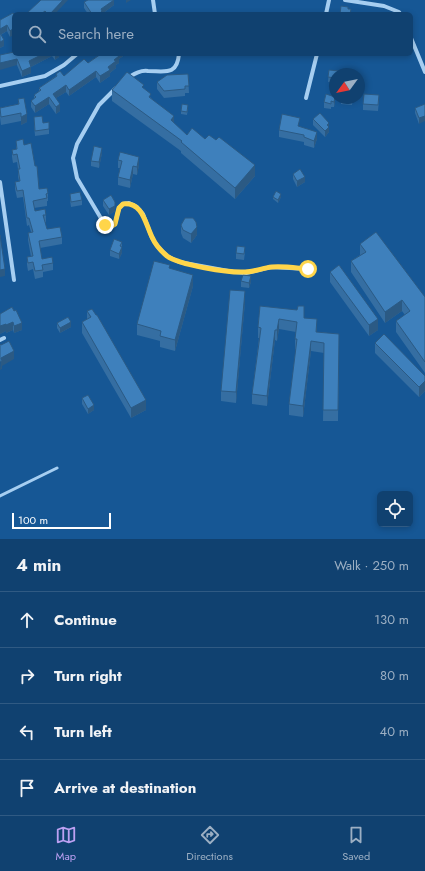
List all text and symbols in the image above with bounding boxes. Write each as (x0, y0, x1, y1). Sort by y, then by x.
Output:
search box (12, 12, 413, 56)
icon: search (26, 23, 48, 45)
text: Search here (58, 23, 134, 45)
north arrow (329, 68, 365, 104)
route end (96, 216, 114, 234)
route start (299, 260, 317, 278)
map controls (377, 491, 413, 527)
button: locate (377, 491, 413, 527)
scale bar (12, 511, 111, 530)
text: 100 m (18, 512, 48, 528)
text: 4 min (16, 553, 61, 577)
text: Walk · 250 m (334, 556, 409, 575)
icon: ahead (16, 609, 38, 631)
text: Continue (54, 609, 117, 631)
text: 130 m (374, 610, 409, 629)
icon: right (16, 665, 38, 687)
text: Turn right (54, 665, 122, 687)
text: 80 m (380, 666, 409, 685)
icon: left (16, 721, 38, 743)
text: Turn left (54, 721, 112, 743)
text: 40 m (380, 722, 409, 741)
icon: arrive (16, 777, 38, 799)
text: Arrive at destination (54, 777, 196, 799)
tab: Map (55, 824, 77, 864)
tab: Directions (186, 824, 233, 864)
tab: Saved (342, 824, 370, 864)

